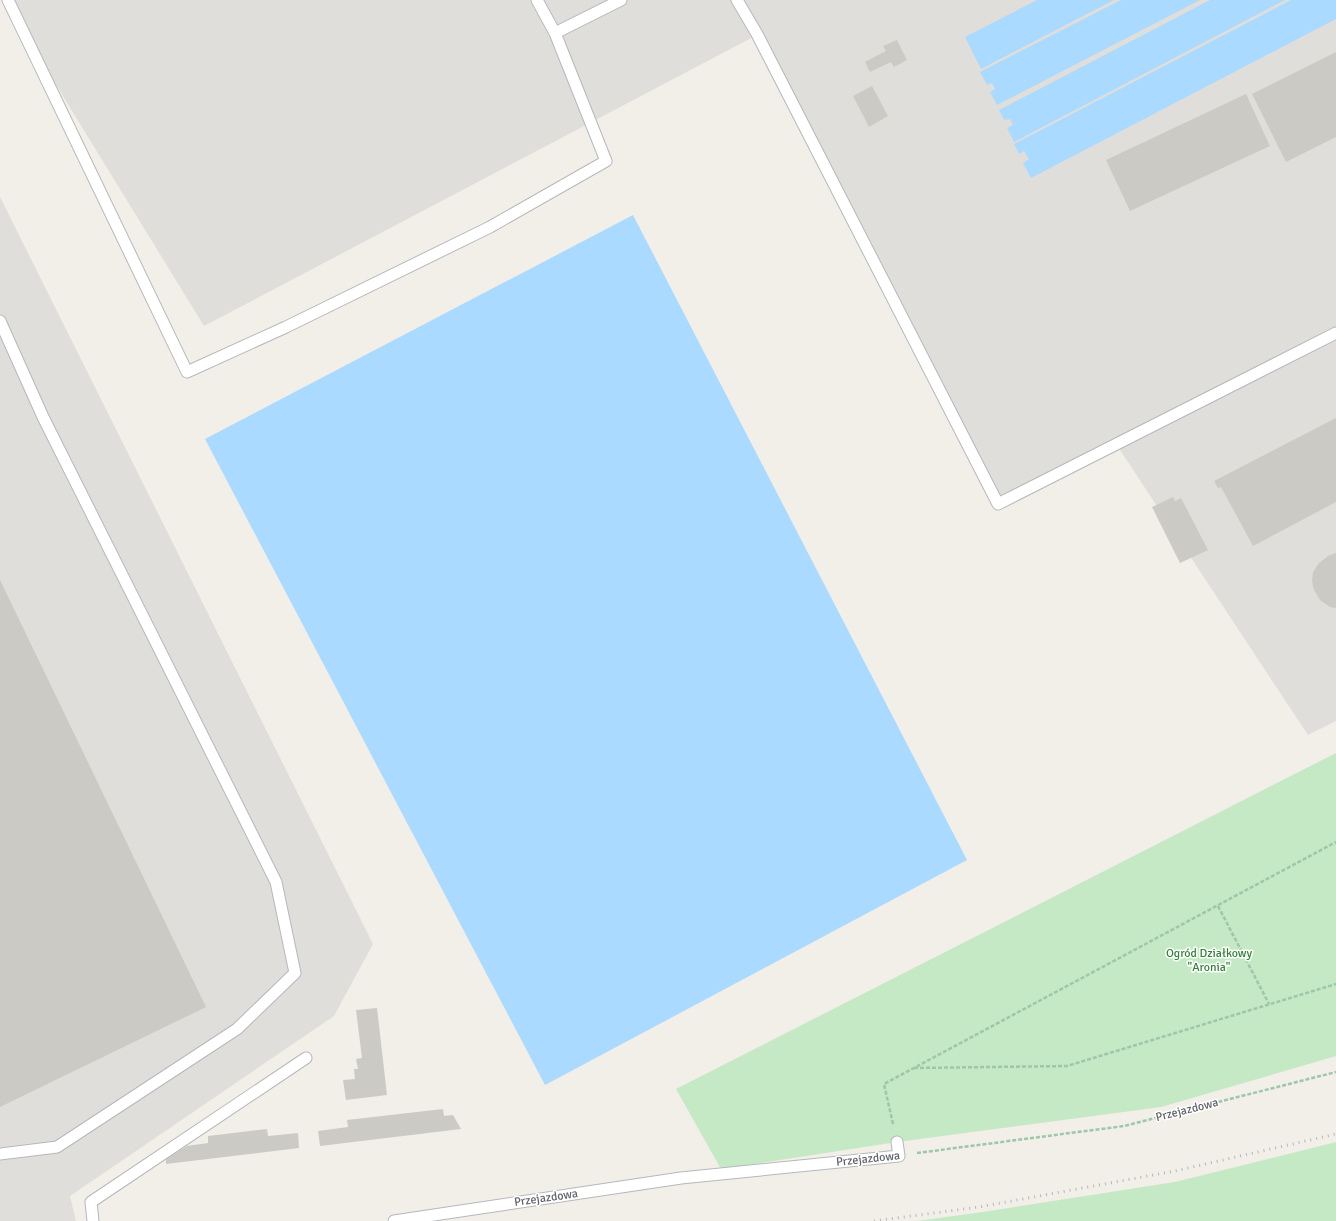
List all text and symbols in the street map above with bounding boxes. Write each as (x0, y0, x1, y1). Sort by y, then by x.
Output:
park label: Ogród Działkowy "Aronia" (1166, 946, 1252, 975)
street label: Przejazdowa (1154, 1095, 1220, 1125)
street label: Przejazdowa (835, 1148, 901, 1170)
street label: Przejazdowa (513, 1186, 579, 1210)

